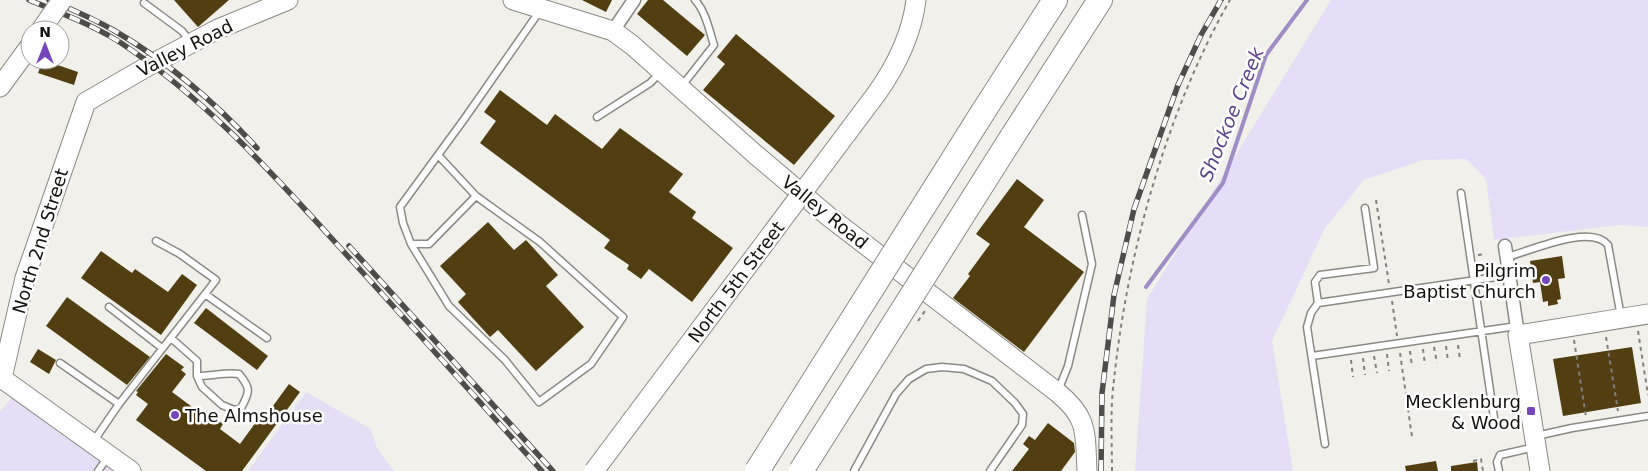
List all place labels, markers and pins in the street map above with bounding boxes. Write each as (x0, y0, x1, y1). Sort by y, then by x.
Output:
place label: Pilgrim Baptist Church (1403, 260, 1536, 302)
marker: Pilgrim Baptist Church (1540, 274, 1552, 286)
place label: Mecklenburg & Wood (1405, 391, 1521, 433)
place label: The Almshouse (184, 405, 323, 426)
marker: Mecklenburg & Wood (1525, 405, 1537, 417)
marker: The Almshouse (169, 409, 181, 421)

